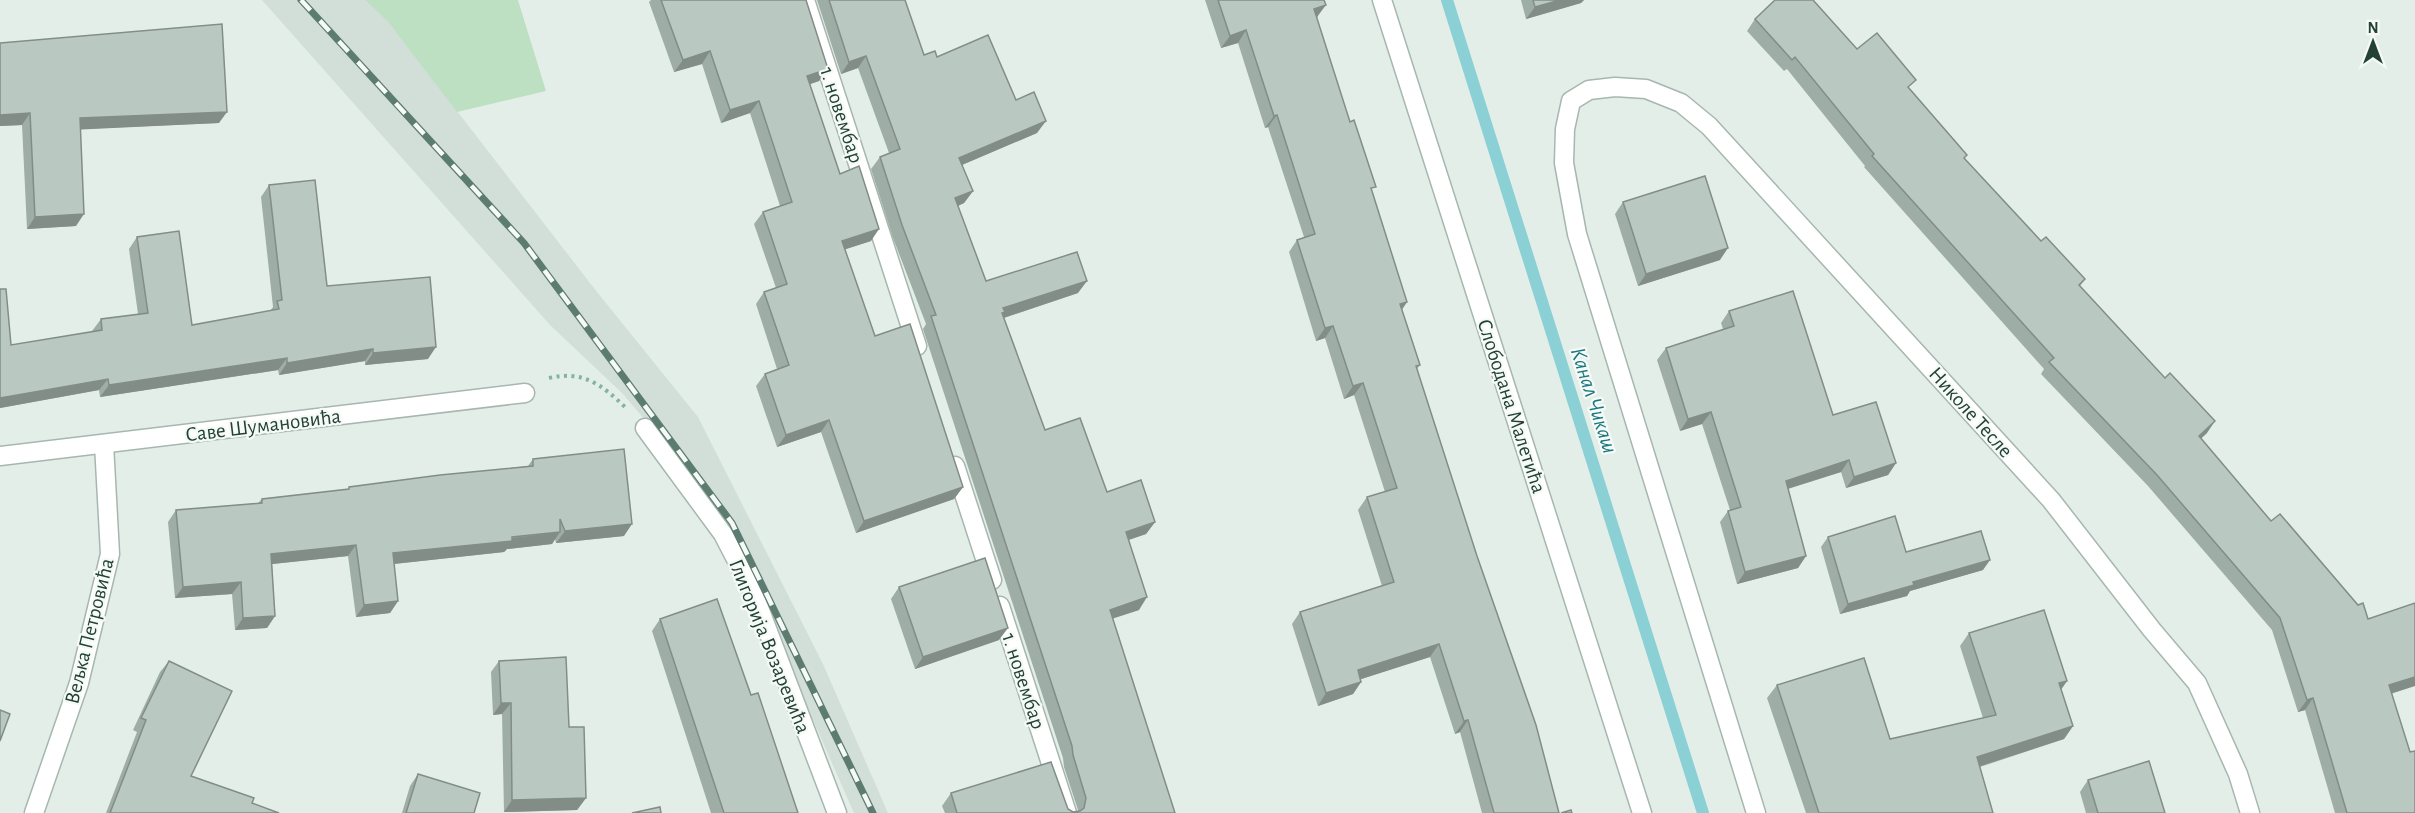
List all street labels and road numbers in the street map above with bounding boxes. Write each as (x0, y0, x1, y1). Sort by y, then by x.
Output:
street label: 1. новембар (816, 65, 867, 166)
street label: Слободана Малетића (1473, 316, 1550, 496)
street label: Николе Тесле (1925, 363, 2017, 462)
street label: Саве Шумановића (184, 405, 342, 445)
street label: Вељка Петровића (61, 556, 118, 706)
street label: Глигорија Возаревића (725, 556, 814, 737)
street label: 1. новембар (998, 631, 1049, 732)

